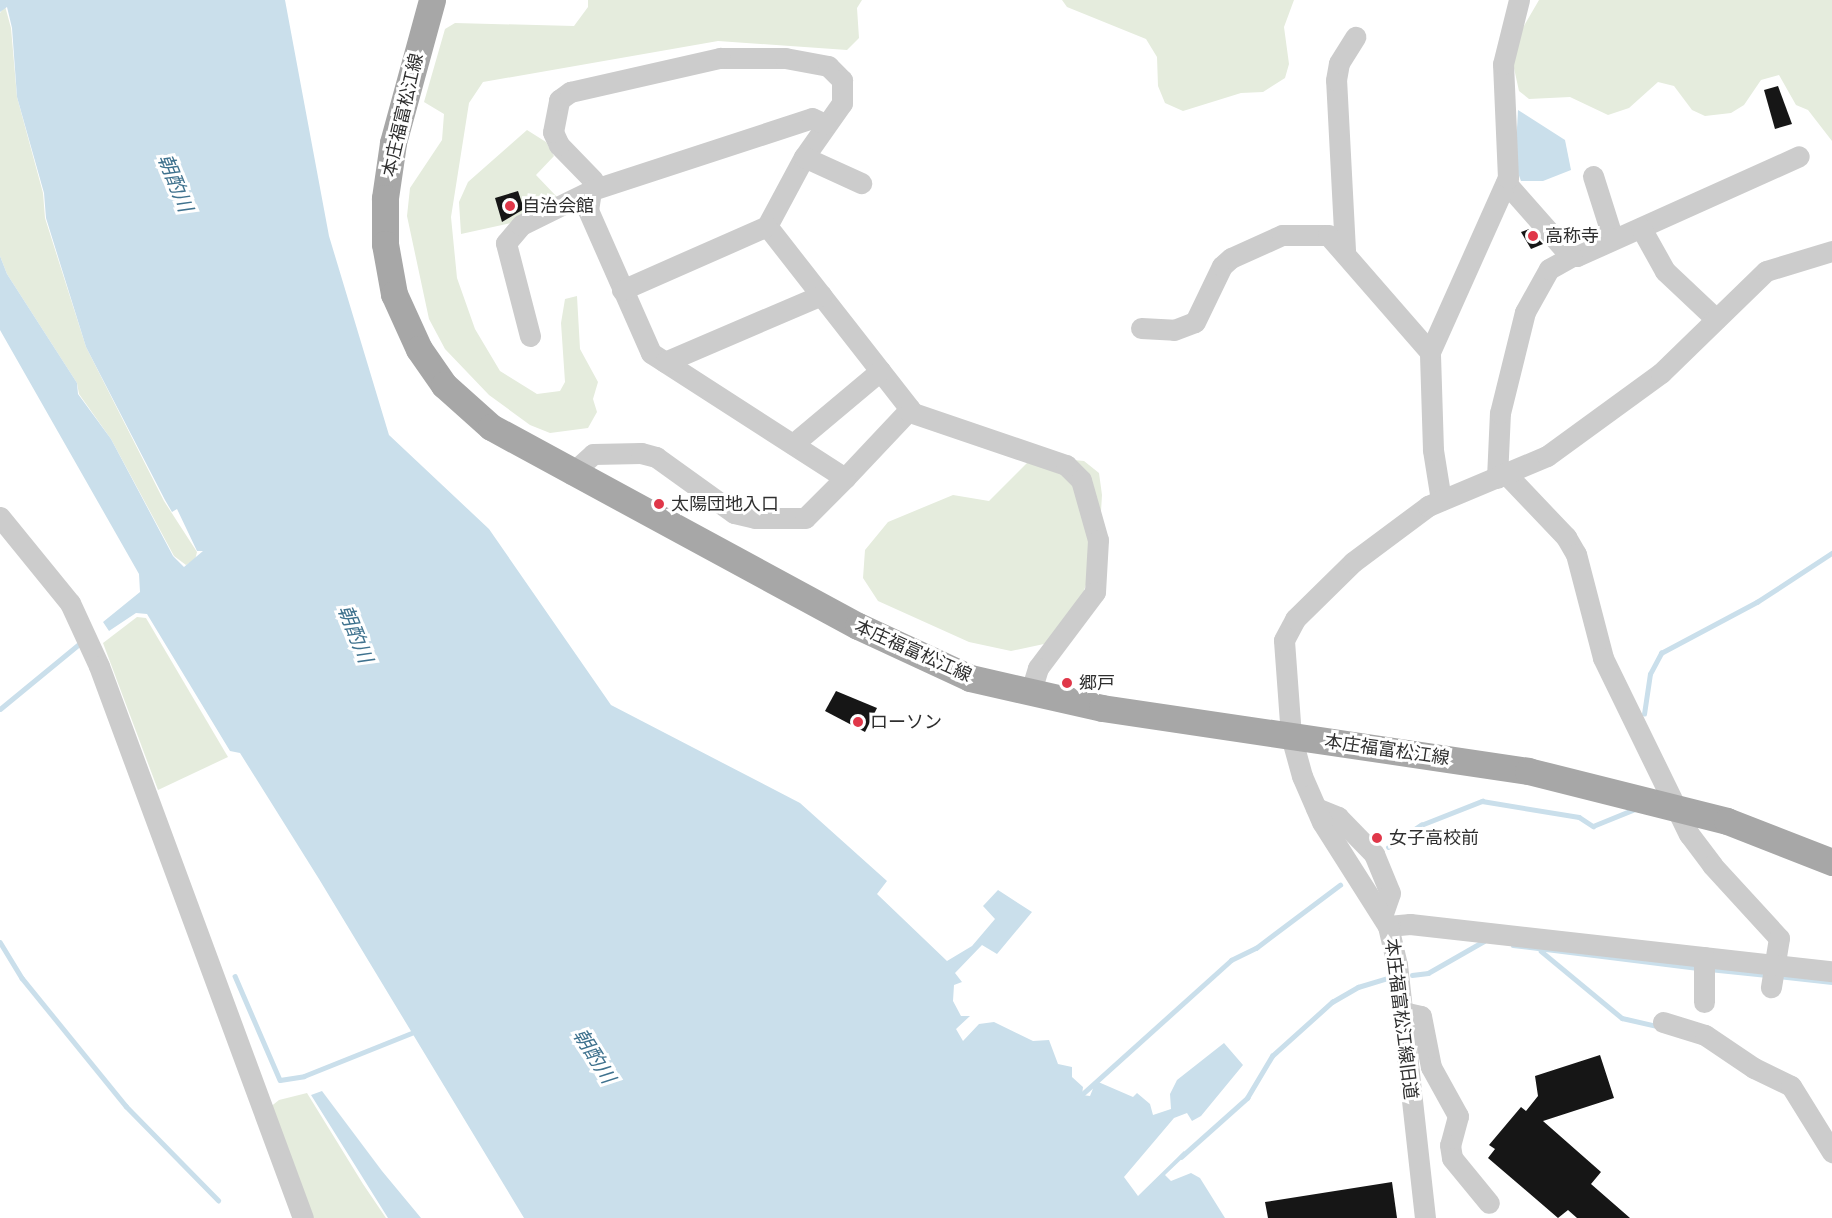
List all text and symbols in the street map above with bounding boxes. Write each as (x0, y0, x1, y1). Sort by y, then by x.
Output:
street label: 本庄福富松江線 (378, 51, 428, 179)
water label: 朝酌川 (153, 151, 197, 215)
place label: 自治会館 (522, 195, 594, 217)
marker: 自治会館 (503, 199, 517, 213)
place label: 高称寺 (1545, 225, 1599, 247)
marker: 高称寺 (1526, 229, 1540, 243)
place label: 太陽団地入口 (671, 493, 779, 515)
marker: 太陽団地入口 (652, 497, 666, 511)
water label: 朝酌川 (333, 602, 377, 666)
street label: 本庄福富松江線 (851, 616, 975, 686)
place label: 郷戸 (1079, 672, 1115, 694)
marker: 郷戸 (1060, 676, 1074, 690)
place label: ローソン (870, 711, 942, 733)
marker: ローソン (851, 715, 865, 729)
street label: 本庄福富松江線 (1323, 731, 1451, 769)
place label: 女子高校前 (1389, 827, 1479, 849)
marker: 女子高校前 (1370, 831, 1384, 845)
street label: 本庄福富松江線旧道 (1380, 937, 1422, 1101)
water label: 朝酌川 (568, 1024, 620, 1088)

